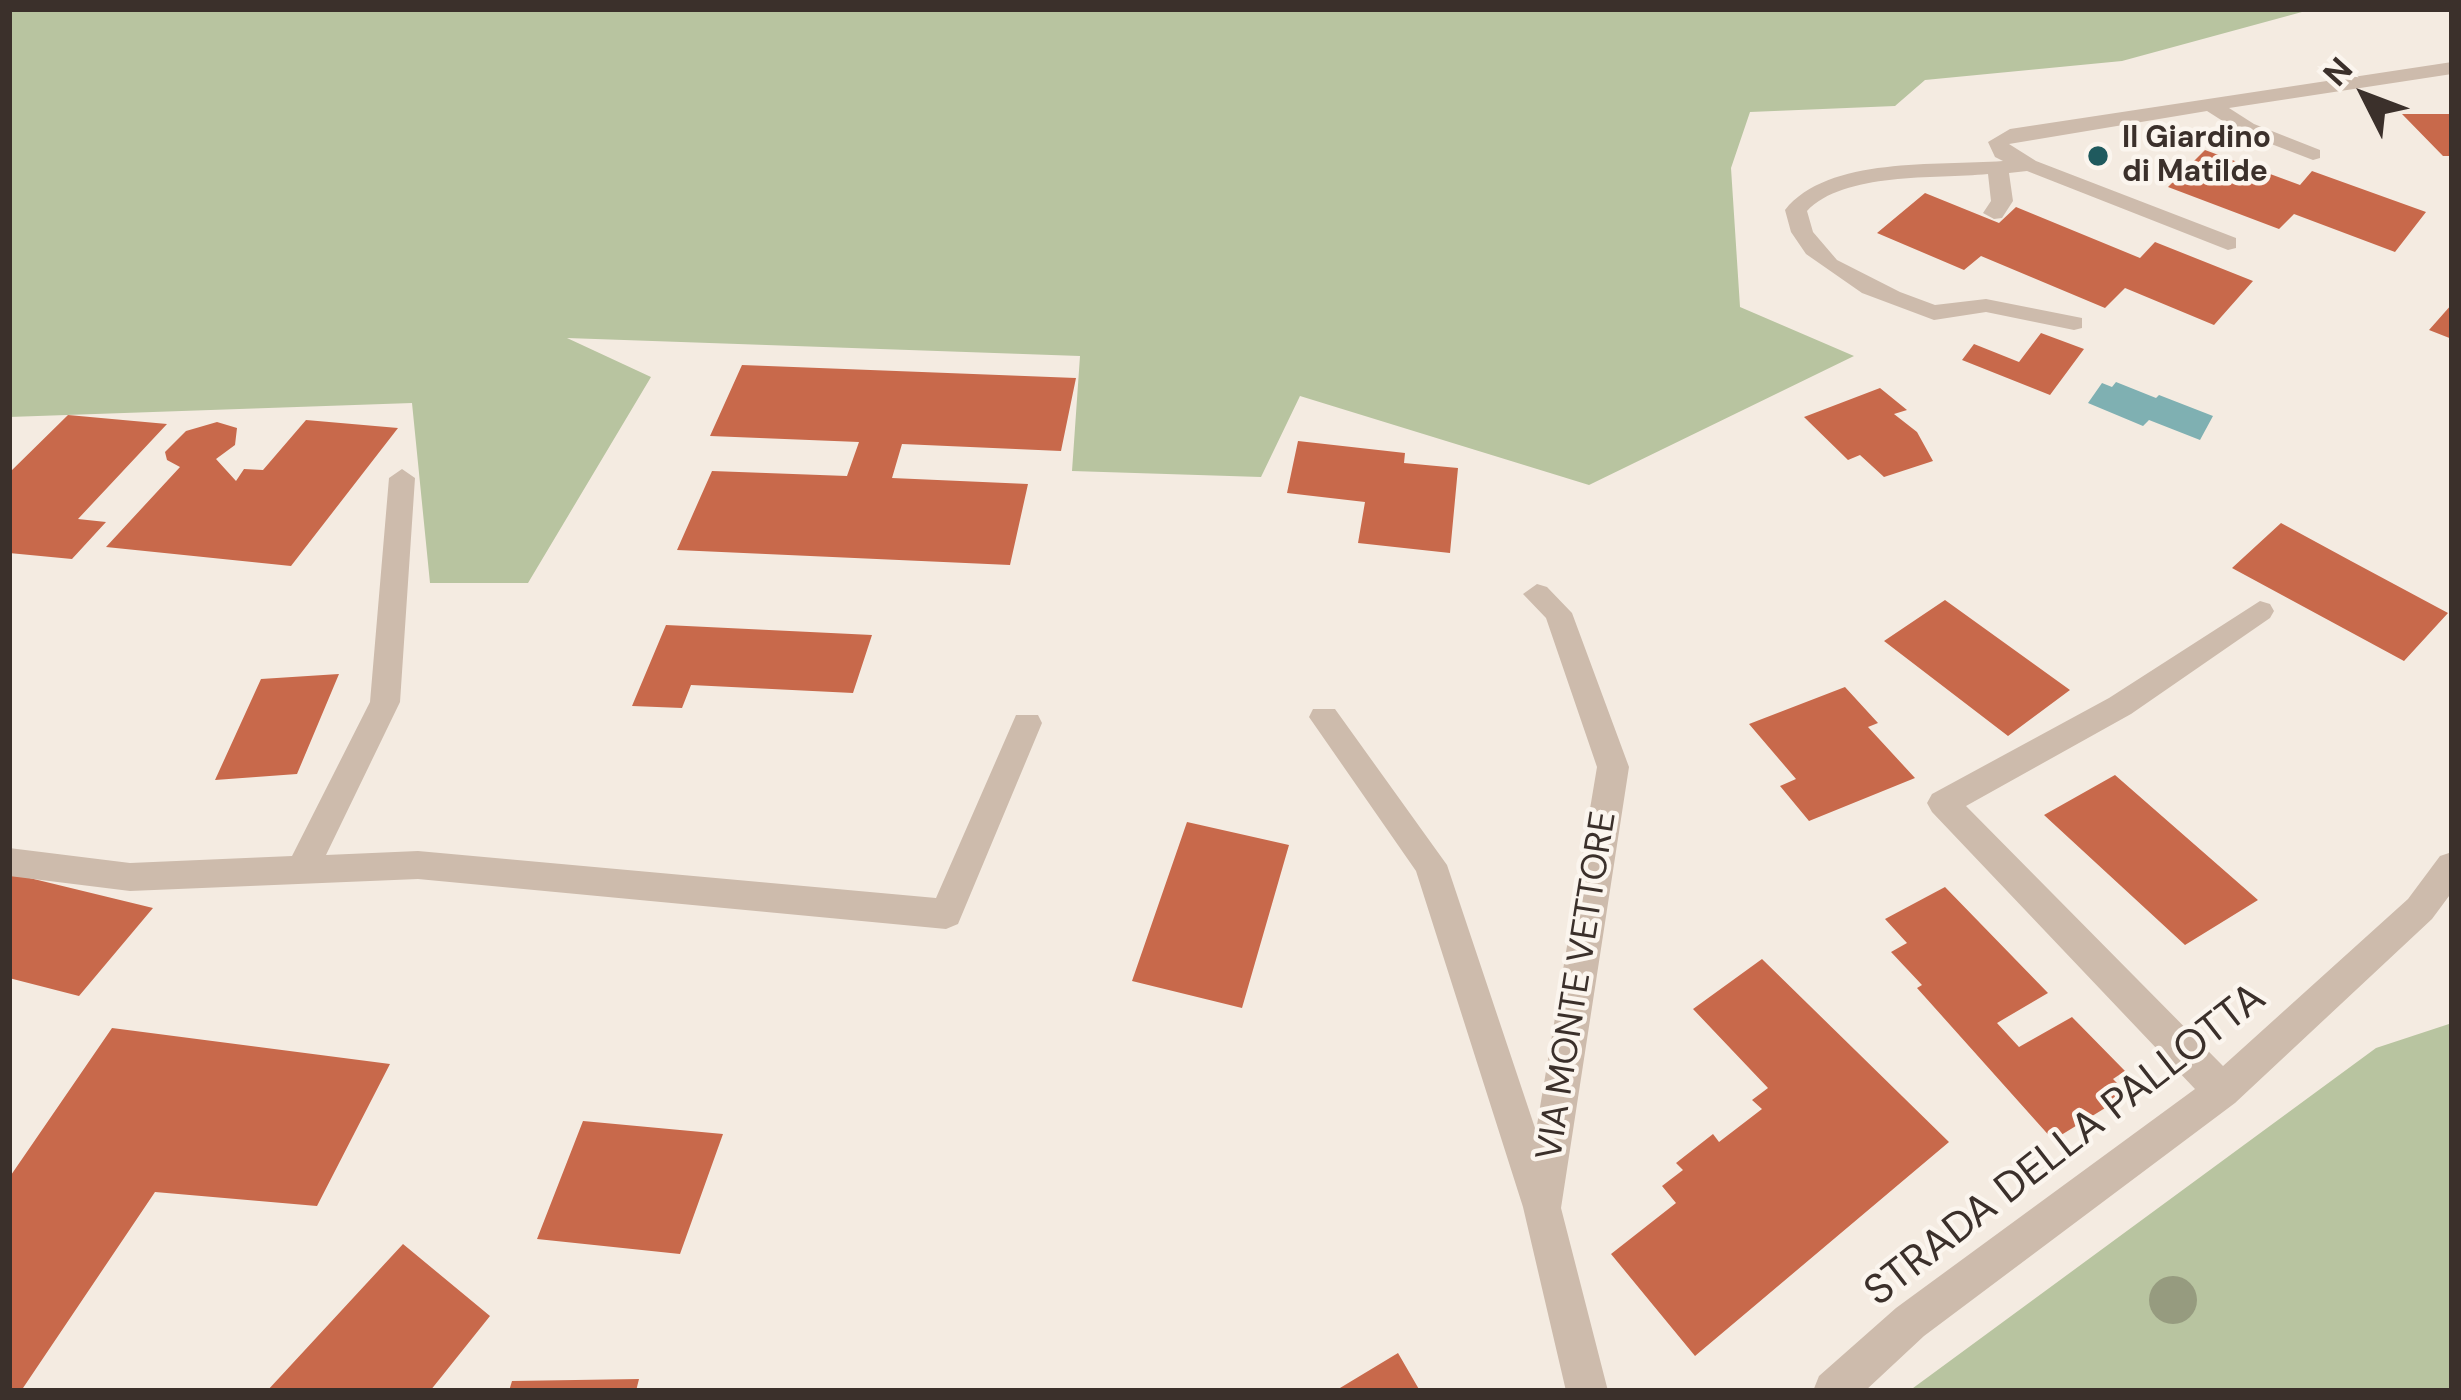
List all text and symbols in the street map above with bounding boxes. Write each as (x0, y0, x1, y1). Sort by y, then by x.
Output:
north arrow (2305, 36, 2425, 156)
text: N (2314, 48, 2362, 95)
place label: Il Giardino di Matilde (2122, 121, 2271, 192)
marker: Il Giardino di Matilde (2085, 143, 2111, 169)
street label: VIA MONTE VETTORE (1529, 809, 1627, 1163)
street label: STRADA DELLA PALLOTTA (1856, 974, 2276, 1318)

